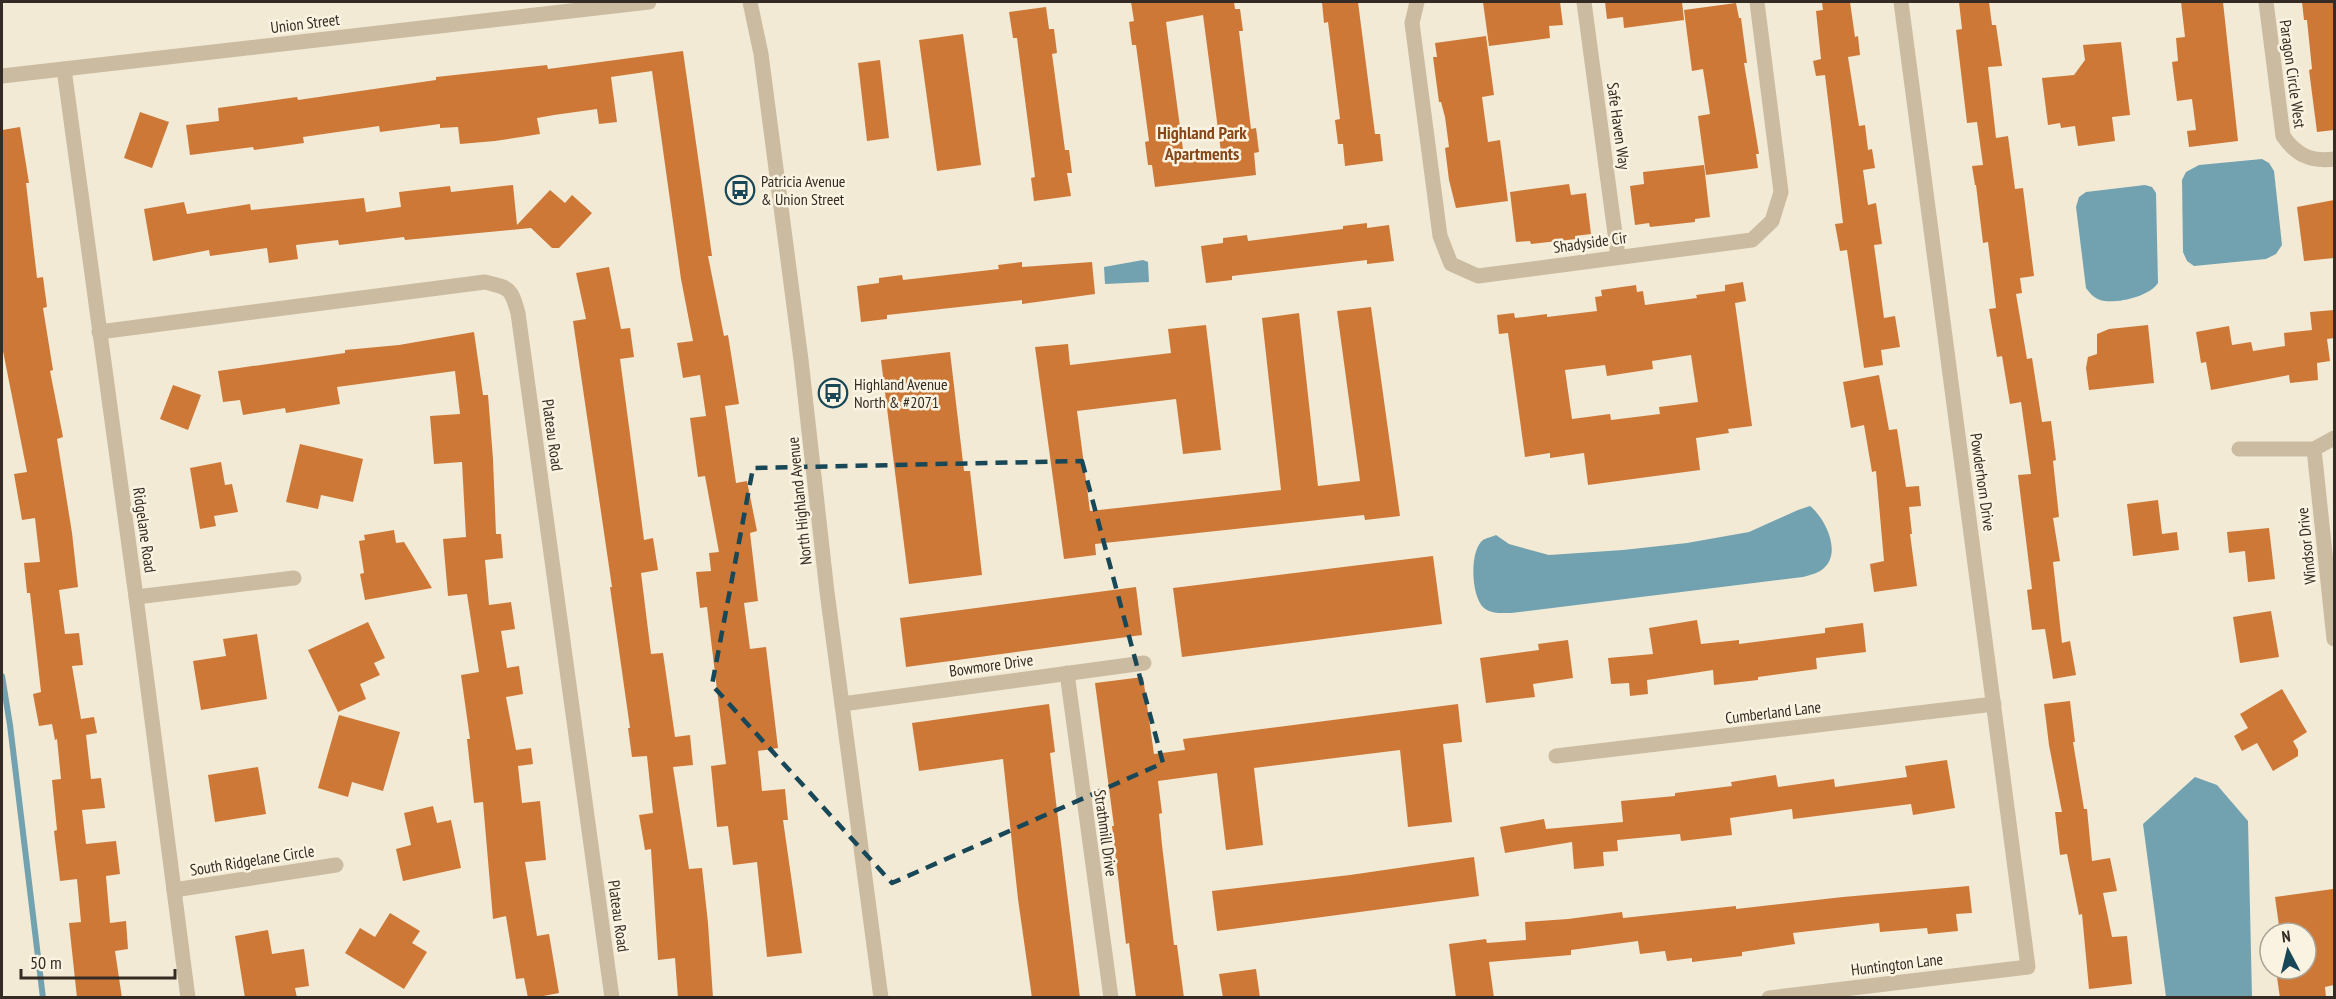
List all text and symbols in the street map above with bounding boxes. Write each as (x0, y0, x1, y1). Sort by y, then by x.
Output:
street label: Union Street (269, 9, 341, 37)
street label: Paragon Circle West (2276, 19, 2311, 130)
street label: Safe Haven Way (1603, 81, 1635, 171)
district label: Highland Park Apartments (1157, 121, 1247, 165)
place label: Patricia Avenue & Union Street (761, 171, 845, 209)
bus stop icon: Patricia Avenue & Union Street (724, 174, 756, 206)
street label: Shadyside Cir (1552, 227, 1629, 257)
place label: Highland Avenue North & #2071 (854, 374, 948, 412)
bus stop icon: Highland Avenue North & #2071 (817, 377, 849, 409)
street label: Plateau Road (538, 398, 568, 472)
street label: Powderhorn Drive (1966, 432, 2000, 532)
street label: North Highland Avenue (782, 436, 816, 566)
street label: Ridgelane Road (129, 486, 161, 574)
street label: Windsor Drive (2292, 506, 2320, 586)
street label: Bowmore Drive (948, 649, 1034, 681)
street label: Cumberland Lane (1724, 696, 1822, 728)
street label: Strathmill Drive (1090, 788, 1122, 878)
street label: South Ridgelane Circle (188, 840, 316, 880)
street label: Plateau Road (604, 879, 634, 953)
north arrow (2258, 921, 2318, 981)
text: N (2281, 926, 2292, 947)
scale bar (21, 942, 176, 980)
street label: Huntington Lane (1850, 948, 1944, 980)
text: 50 m (30, 951, 62, 974)

